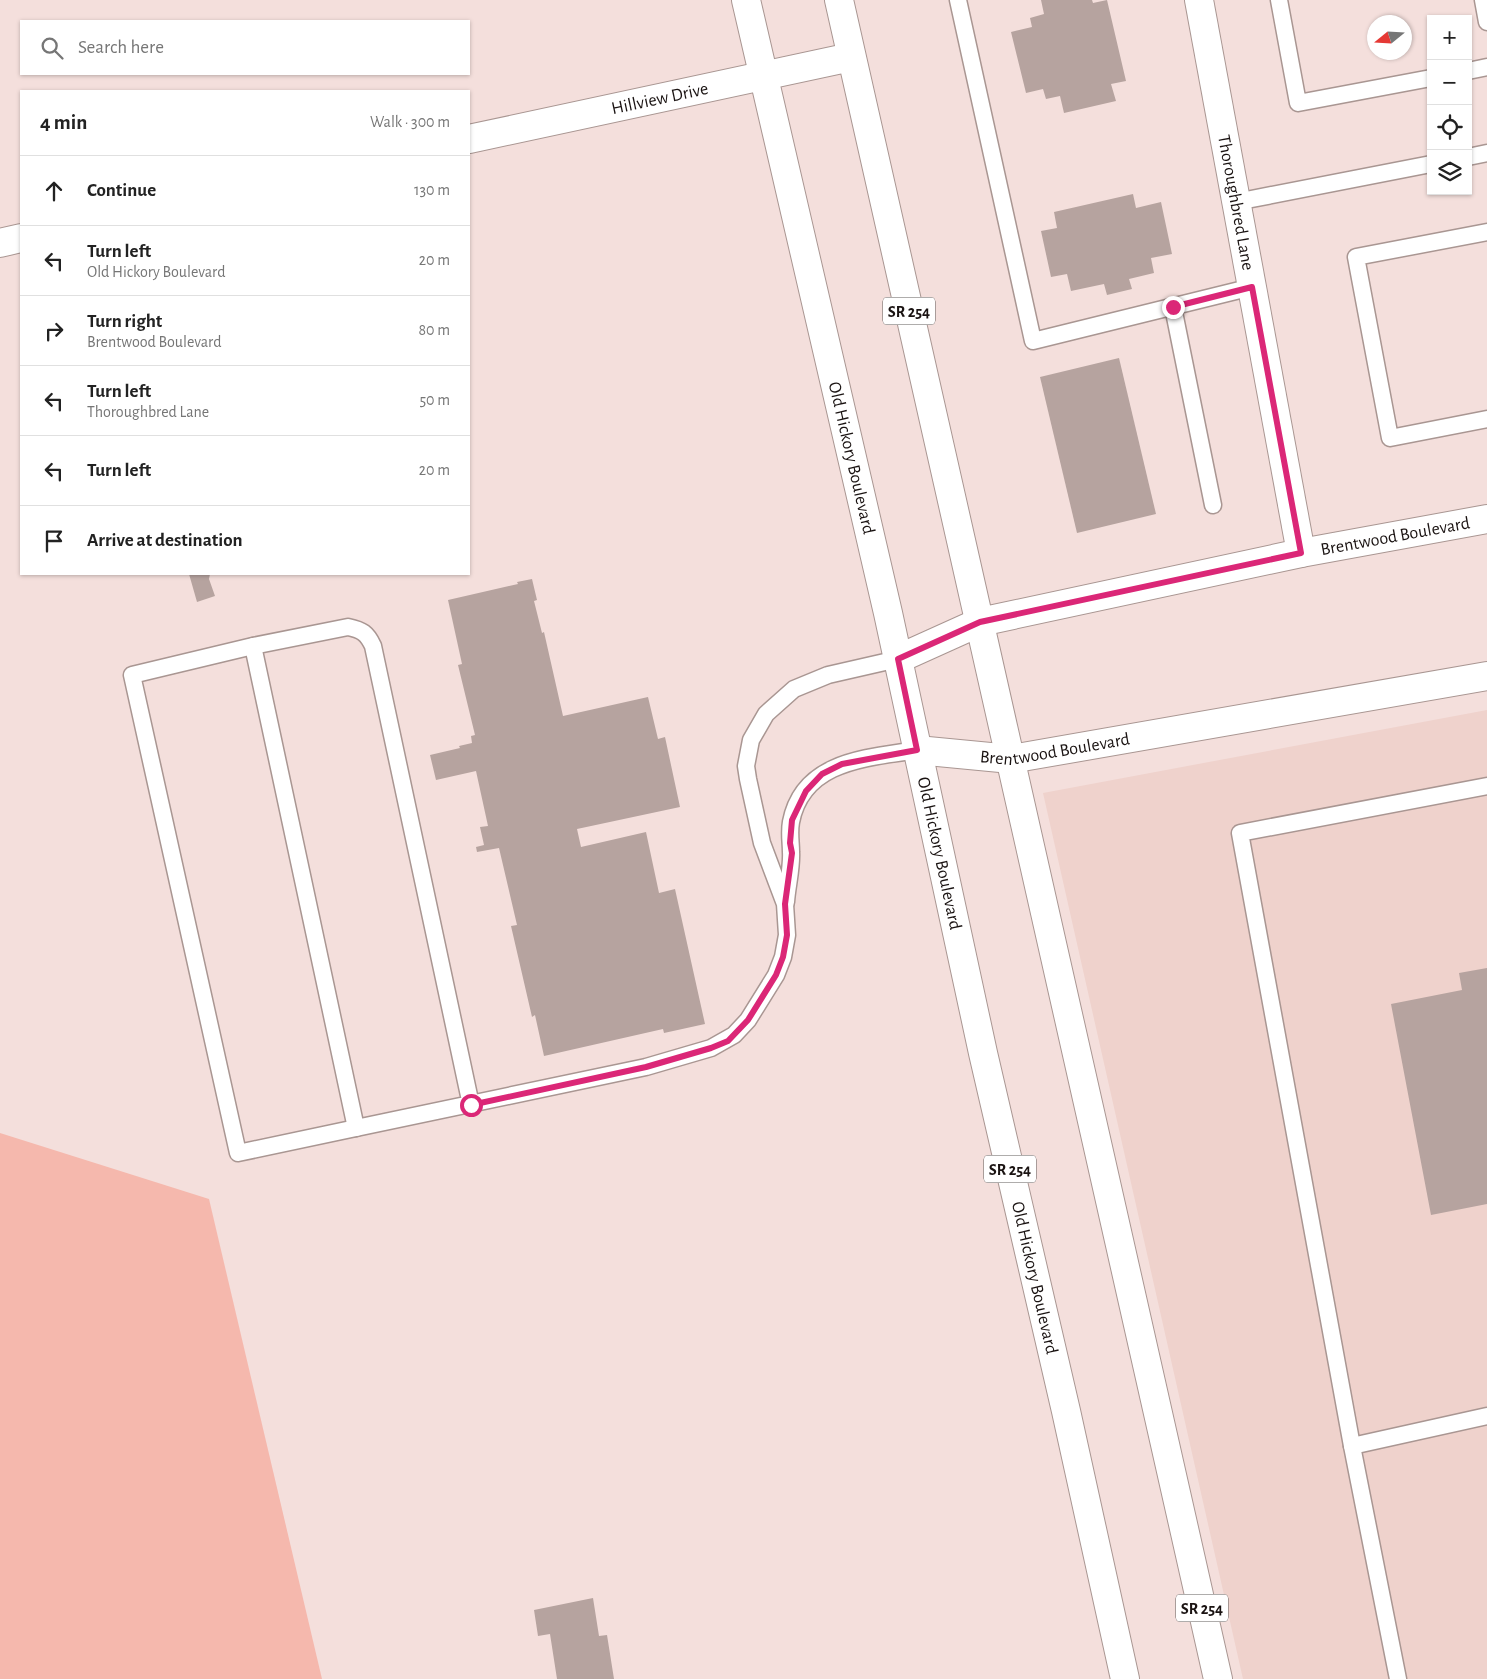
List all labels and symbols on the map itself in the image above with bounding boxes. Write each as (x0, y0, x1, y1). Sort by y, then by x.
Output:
north arrow (1367, 15, 1412, 60)
street label: Hillview Drive (610, 80, 710, 118)
street label: Thoroughbred Lane (1214, 134, 1257, 272)
route end (1162, 296, 1185, 319)
road number: SR 254 (883, 298, 935, 324)
street label: Old Hickory Boulevard (825, 380, 877, 536)
street label: Brentwood Boulevard (1319, 514, 1471, 559)
street label: Brentwood Boulevard (979, 730, 1131, 769)
street label: Old Hickory Boulevard (914, 775, 964, 932)
route start (460, 1094, 483, 1117)
road number: SR 254 (984, 1156, 1036, 1182)
street label: Old Hickory Boulevard (1008, 1200, 1060, 1356)
road number: SR 254 (1176, 1595, 1228, 1622)

